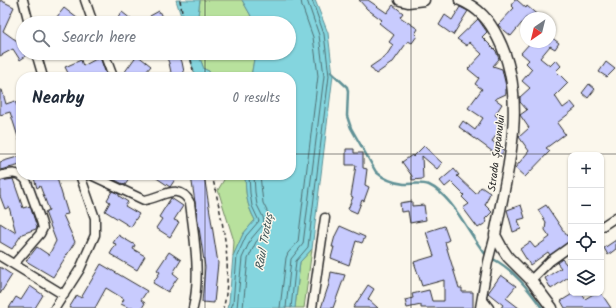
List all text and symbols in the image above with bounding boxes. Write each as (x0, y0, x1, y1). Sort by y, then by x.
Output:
north arrow (520, 12, 556, 48)
search box (16, 16, 296, 60)
text: Search here (62, 26, 136, 50)
icon: search (30, 27, 52, 49)
text: Nearby (32, 85, 84, 112)
text: 0 results (233, 88, 280, 109)
street label: Strada Șupanului (483, 113, 511, 193)
map controls (568, 152, 604, 296)
button: + (568, 152, 604, 188)
button: − (568, 188, 604, 224)
water label: Râul Trotuș (250, 210, 279, 272)
button: locate (568, 224, 604, 260)
button: layers (568, 260, 604, 296)

